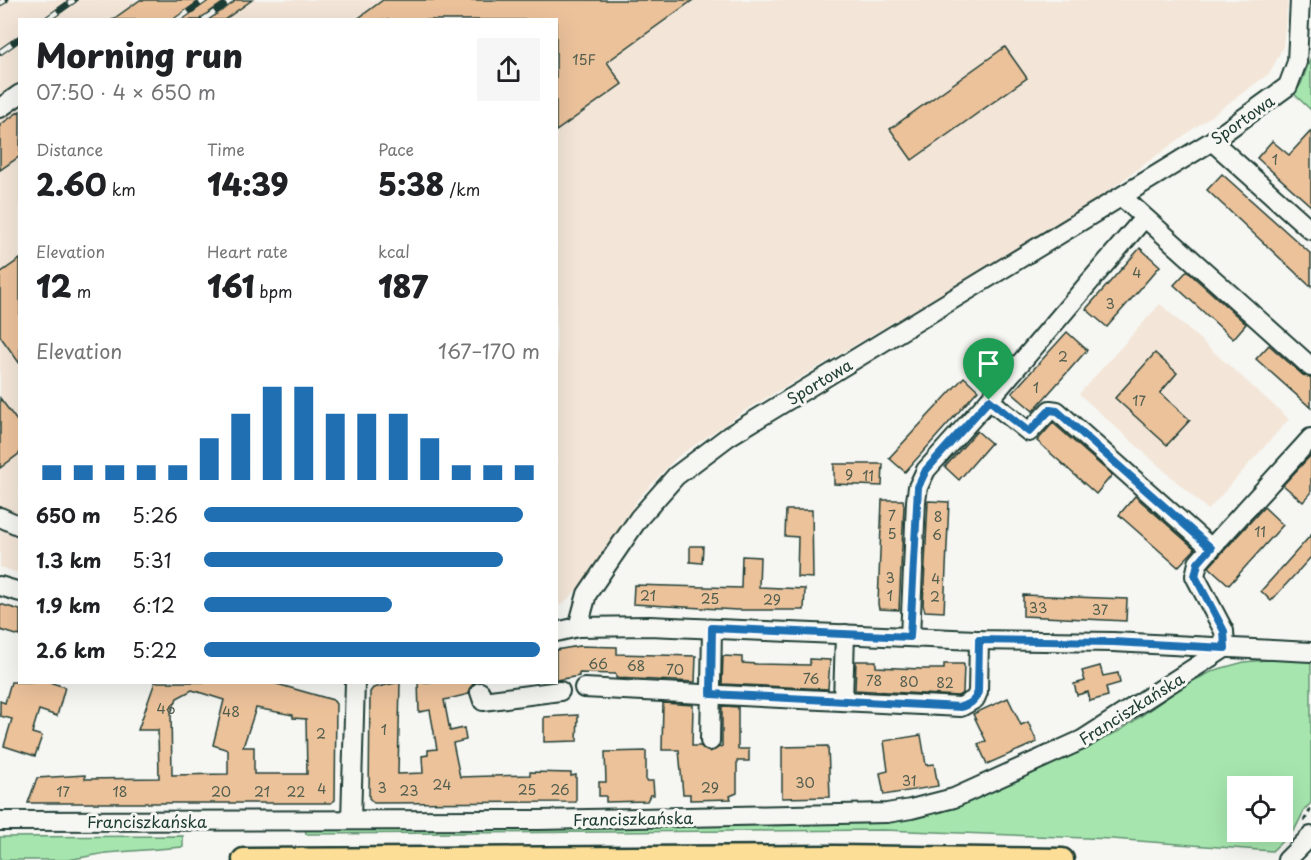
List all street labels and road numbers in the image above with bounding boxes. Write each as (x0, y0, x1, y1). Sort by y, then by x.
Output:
street label: Sportowa (1205, 88, 1279, 150)
street label: Sportowa (782, 352, 856, 410)
street label: Franciszkańska (1074, 666, 1188, 750)
street label: Franciszkańska (573, 805, 693, 831)
street label: Franciszkańska (87, 809, 207, 833)

